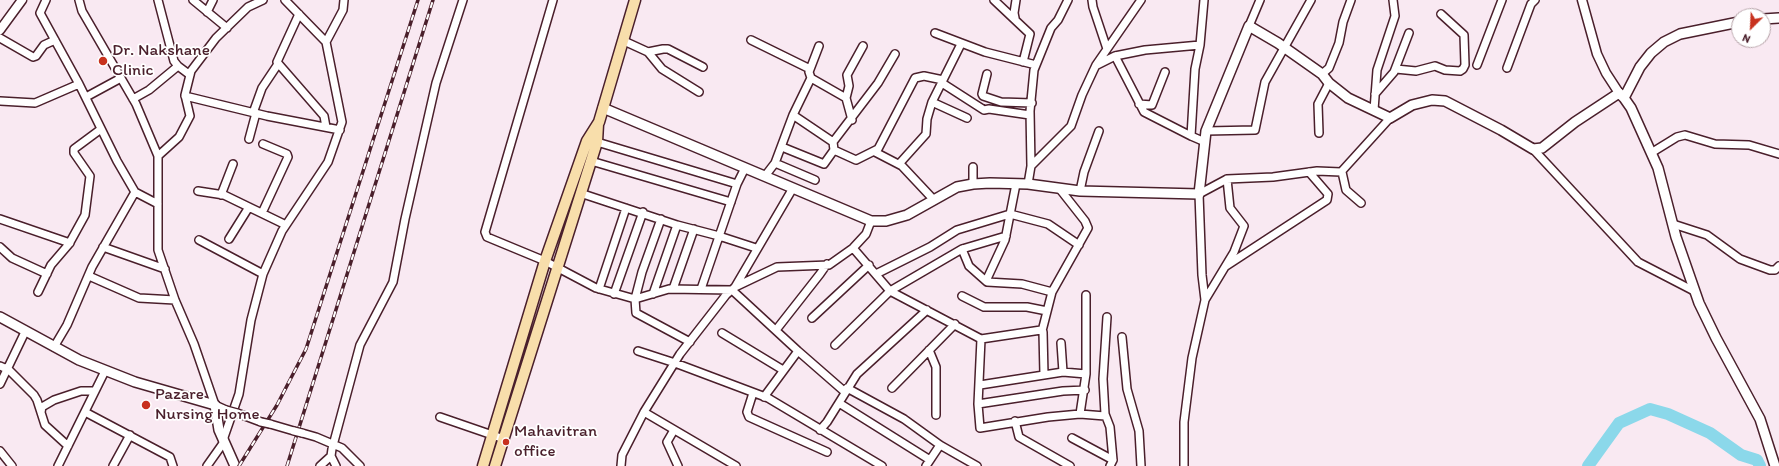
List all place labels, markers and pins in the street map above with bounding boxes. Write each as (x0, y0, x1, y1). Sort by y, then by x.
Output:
place label: Dr. Nakshane Clinic (112, 41, 210, 81)
marker: Dr. Nakshane Clinic (97, 55, 109, 67)
place label: Pazare Nursing Home (155, 385, 260, 425)
marker: Pazare Nursing Home (140, 399, 152, 411)
place label: Mahavitran office (514, 422, 597, 462)
marker: Mahavitran office (501, 437, 511, 447)

